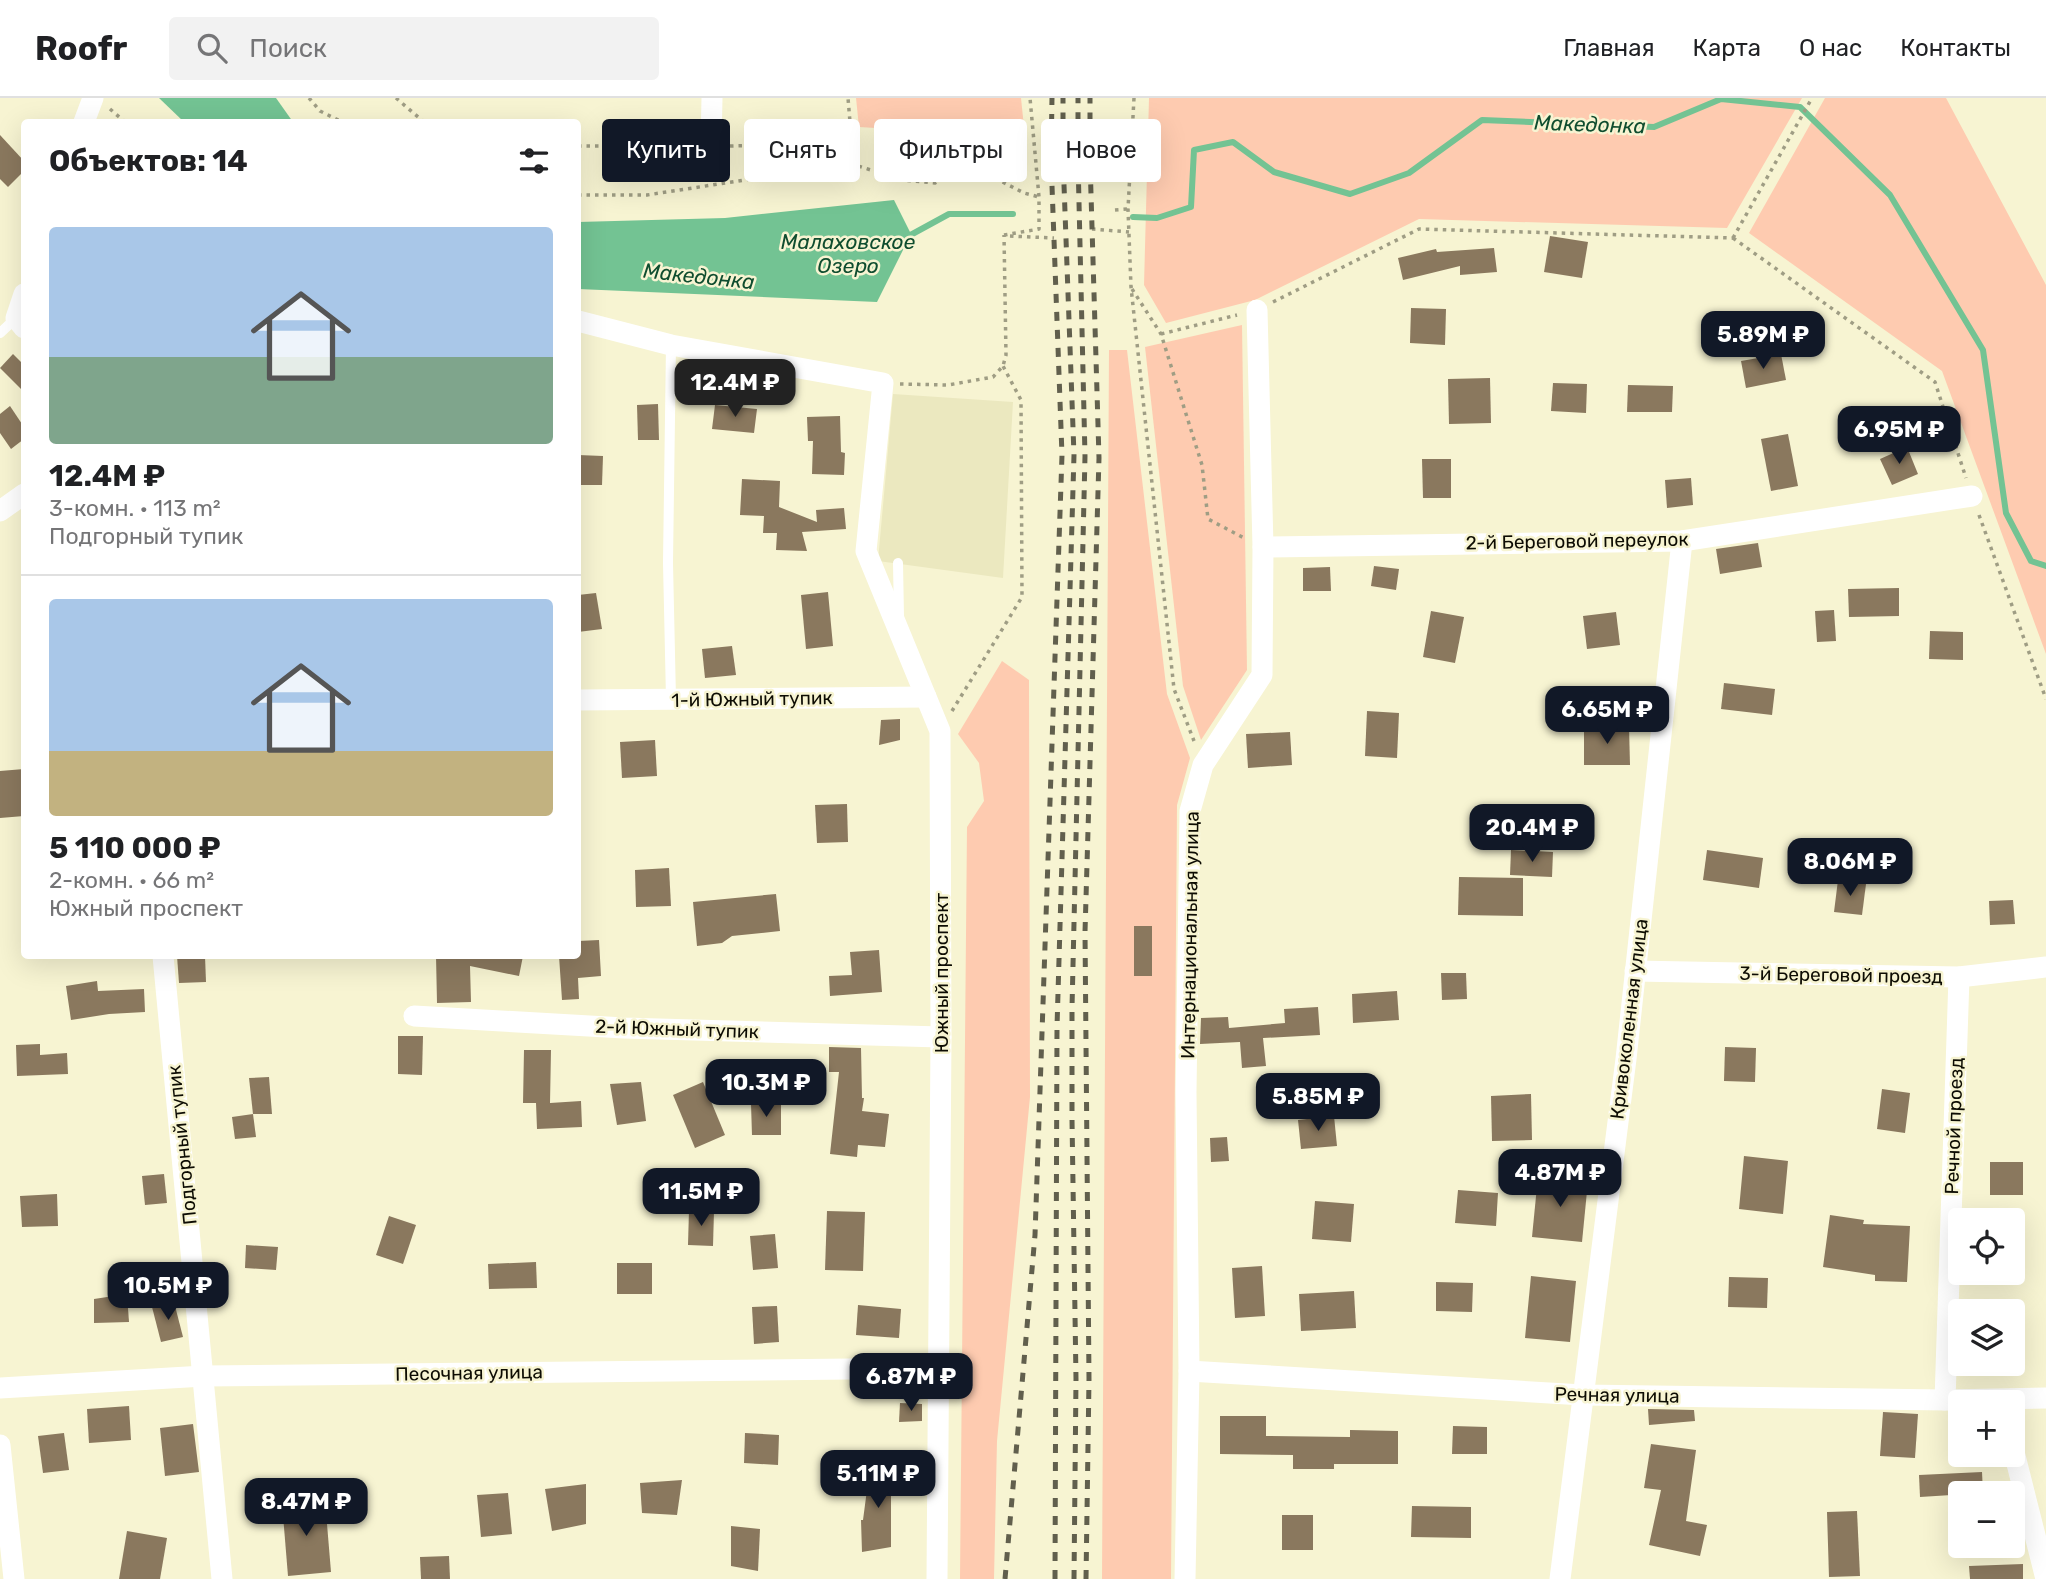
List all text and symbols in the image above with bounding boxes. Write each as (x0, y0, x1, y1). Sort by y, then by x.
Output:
search box (169, 17, 659, 80)
text: Roofr (35, 29, 127, 68)
icon: search (193, 29, 231, 67)
text: Поиск (249, 33, 327, 64)
text: Главная (1563, 34, 1655, 62)
text: Карта (1693, 34, 1761, 62)
text: О нас (1799, 34, 1862, 62)
text: Контакты (1900, 34, 2011, 62)
water label: Македонка (1534, 110, 1646, 138)
chip: Купить (602, 119, 730, 182)
chip: Снять (744, 119, 860, 182)
chip: Фильтры (874, 119, 1027, 182)
chip: Новое (1041, 119, 1161, 182)
icon: filters (515, 142, 553, 180)
text: Объектов: 14 (49, 143, 248, 179)
water label: Малаховское Озеро (781, 229, 916, 278)
water label: Македонка (642, 258, 756, 294)
icon: home (238, 273, 364, 399)
pin: 5.89M ₽ (1698, 312, 1828, 371)
text: 5.89M ₽ (1717, 320, 1809, 348)
pin: 12.4M ₽ (670, 360, 800, 419)
text: 12.4M ₽ (691, 368, 779, 396)
pin: 6.95M ₽ (1834, 406, 1964, 466)
text: 6.95M ₽ (1854, 415, 1944, 443)
text: 12.4M ₽ (49, 458, 165, 494)
text: 3-комн. · 113 m² (49, 494, 221, 522)
text: Подгорный тупик (49, 522, 243, 550)
street label: 2-й Береговой переулок (1465, 528, 1689, 554)
icon: home (238, 645, 364, 771)
street label: 1-й Южный тупик (671, 686, 833, 712)
pin: 6.65M ₽ (1542, 686, 1672, 746)
text: 6.65M ₽ (1561, 695, 1653, 723)
pin: 20.4M ₽ (1467, 804, 1597, 864)
street label: Интернациональная улица (1176, 811, 1204, 1059)
text: 20.4M ₽ (1485, 813, 1579, 841)
text: 5 110 000 ₽ (49, 830, 221, 866)
pin: 8.06M ₽ (1785, 838, 1915, 898)
text: 8.06M ₽ (1804, 847, 1896, 875)
text: 2-комн. · 66 m² (49, 866, 214, 894)
street label: Южный проспект (930, 893, 953, 1053)
text: Южный проспект (49, 894, 243, 922)
street label: Кривоколенная улица (1605, 917, 1653, 1121)
street label: 3-й Береговой проезд (1739, 962, 1943, 988)
street label: 2-й Южный тупик (595, 1015, 759, 1043)
street label: Речной проезд (1940, 1057, 1968, 1195)
pin: 10.3M ₽ (701, 1060, 831, 1119)
street label: Подгорный тупик (162, 1064, 202, 1226)
text: 10.3M ₽ (721, 1068, 811, 1096)
pin: 5.85M ₽ (1253, 1074, 1383, 1133)
text: 5.85M ₽ (1272, 1082, 1364, 1110)
pin: 4.87M ₽ (1495, 1150, 1625, 1209)
text: 4.87M ₽ (1514, 1158, 1606, 1186)
pin: 11.5M ₽ (636, 1168, 766, 1228)
text: 11.5M ₽ (659, 1177, 743, 1205)
map controls (1948, 1208, 2025, 1558)
button: locate (1948, 1208, 2025, 1285)
pin: 10.5M ₽ (103, 1262, 233, 1322)
text: 10.5M ₽ (124, 1271, 212, 1299)
button: layers (1948, 1299, 2025, 1376)
pin: 6.87M ₽ (846, 1354, 976, 1413)
street label: Песочная улица (395, 1360, 543, 1386)
text: 6.87M ₽ (866, 1362, 956, 1390)
street label: Речная улица (1554, 1382, 1680, 1408)
button: + (1948, 1390, 2025, 1467)
pin: 5.11M ₽ (813, 1450, 943, 1510)
text: 5.11M ₽ (836, 1459, 920, 1487)
pin: 8.47M ₽ (241, 1478, 371, 1538)
button: − (1948, 1481, 2025, 1558)
text: 8.47M ₽ (261, 1487, 351, 1515)

